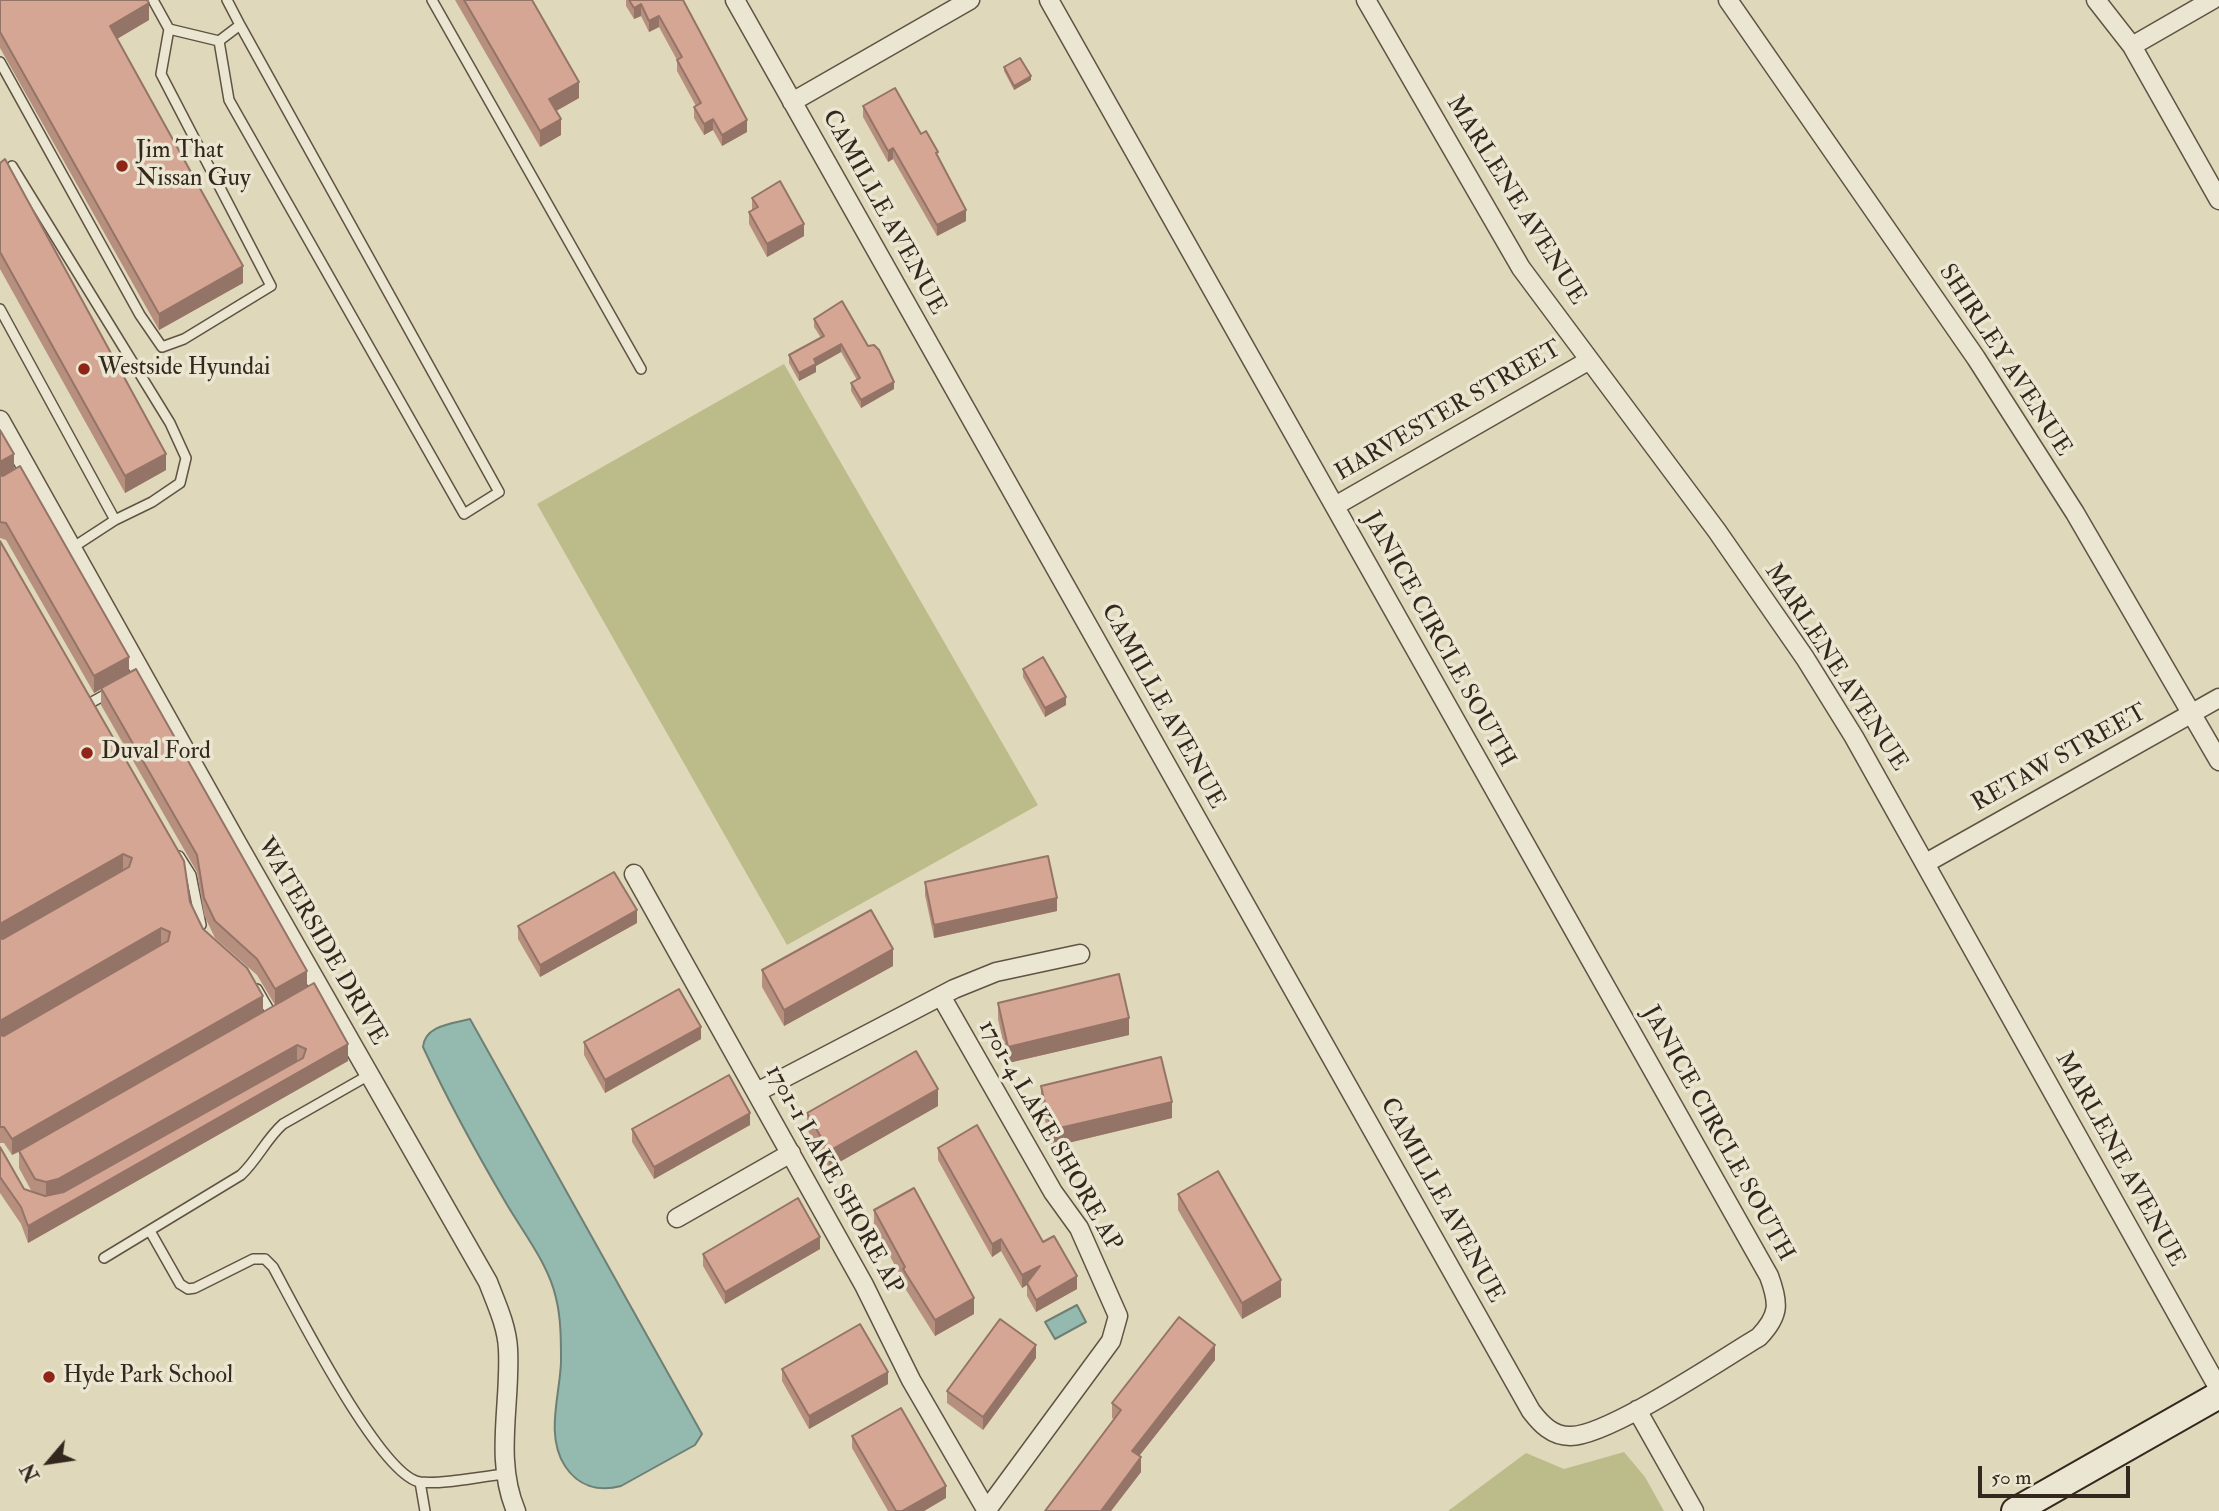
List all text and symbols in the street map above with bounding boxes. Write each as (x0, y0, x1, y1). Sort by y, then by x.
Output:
street label: MARLENE AVENUE (1439, 91, 1591, 311)
street label: CAMILLE AVENUE (815, 106, 951, 320)
place label: Jim That Nissan Guy (136, 138, 251, 194)
marker: Jim That Nissan Guy (114, 158, 130, 174)
street label: SHIRLEY AVENUE (1931, 260, 2077, 462)
street label: HARVESTER STREET (1331, 335, 1567, 489)
place label: Westside Hyundai (98, 355, 270, 383)
marker: Westside Hyundai (76, 361, 92, 377)
street label: JANICE CIRCLE SOUTH (1356, 507, 1520, 773)
street label: MARLENE AVENUE (1757, 559, 1913, 777)
street label: CAMILLE AVENUE (1094, 600, 1230, 814)
street label: RETAW STREET (1968, 699, 2152, 819)
place label: Duval Ford (101, 739, 211, 767)
marker: Duval Ford (79, 745, 95, 761)
street label: WATERSIDE DRIVE (250, 833, 392, 1051)
street label: JANICE CIRCLE SOUTH (1635, 1001, 1799, 1267)
street label: 1701-4 LAKE SHORE AP (971, 1016, 1127, 1256)
street label: MARLENE AVENUE (2048, 1048, 2190, 1272)
street label: 1701-1 LAKE SHORE AP (758, 1061, 908, 1299)
street label: CAMILLE AVENUE (1373, 1094, 1509, 1308)
place label: Hyde Park School (63, 1363, 233, 1391)
marker: Hyde Park School (41, 1369, 57, 1385)
north arrow (14, 1427, 84, 1497)
scale bar (1981, 1452, 2133, 1496)
text: N (16, 1459, 45, 1485)
text: 50 m (1991, 1464, 2032, 1491)

